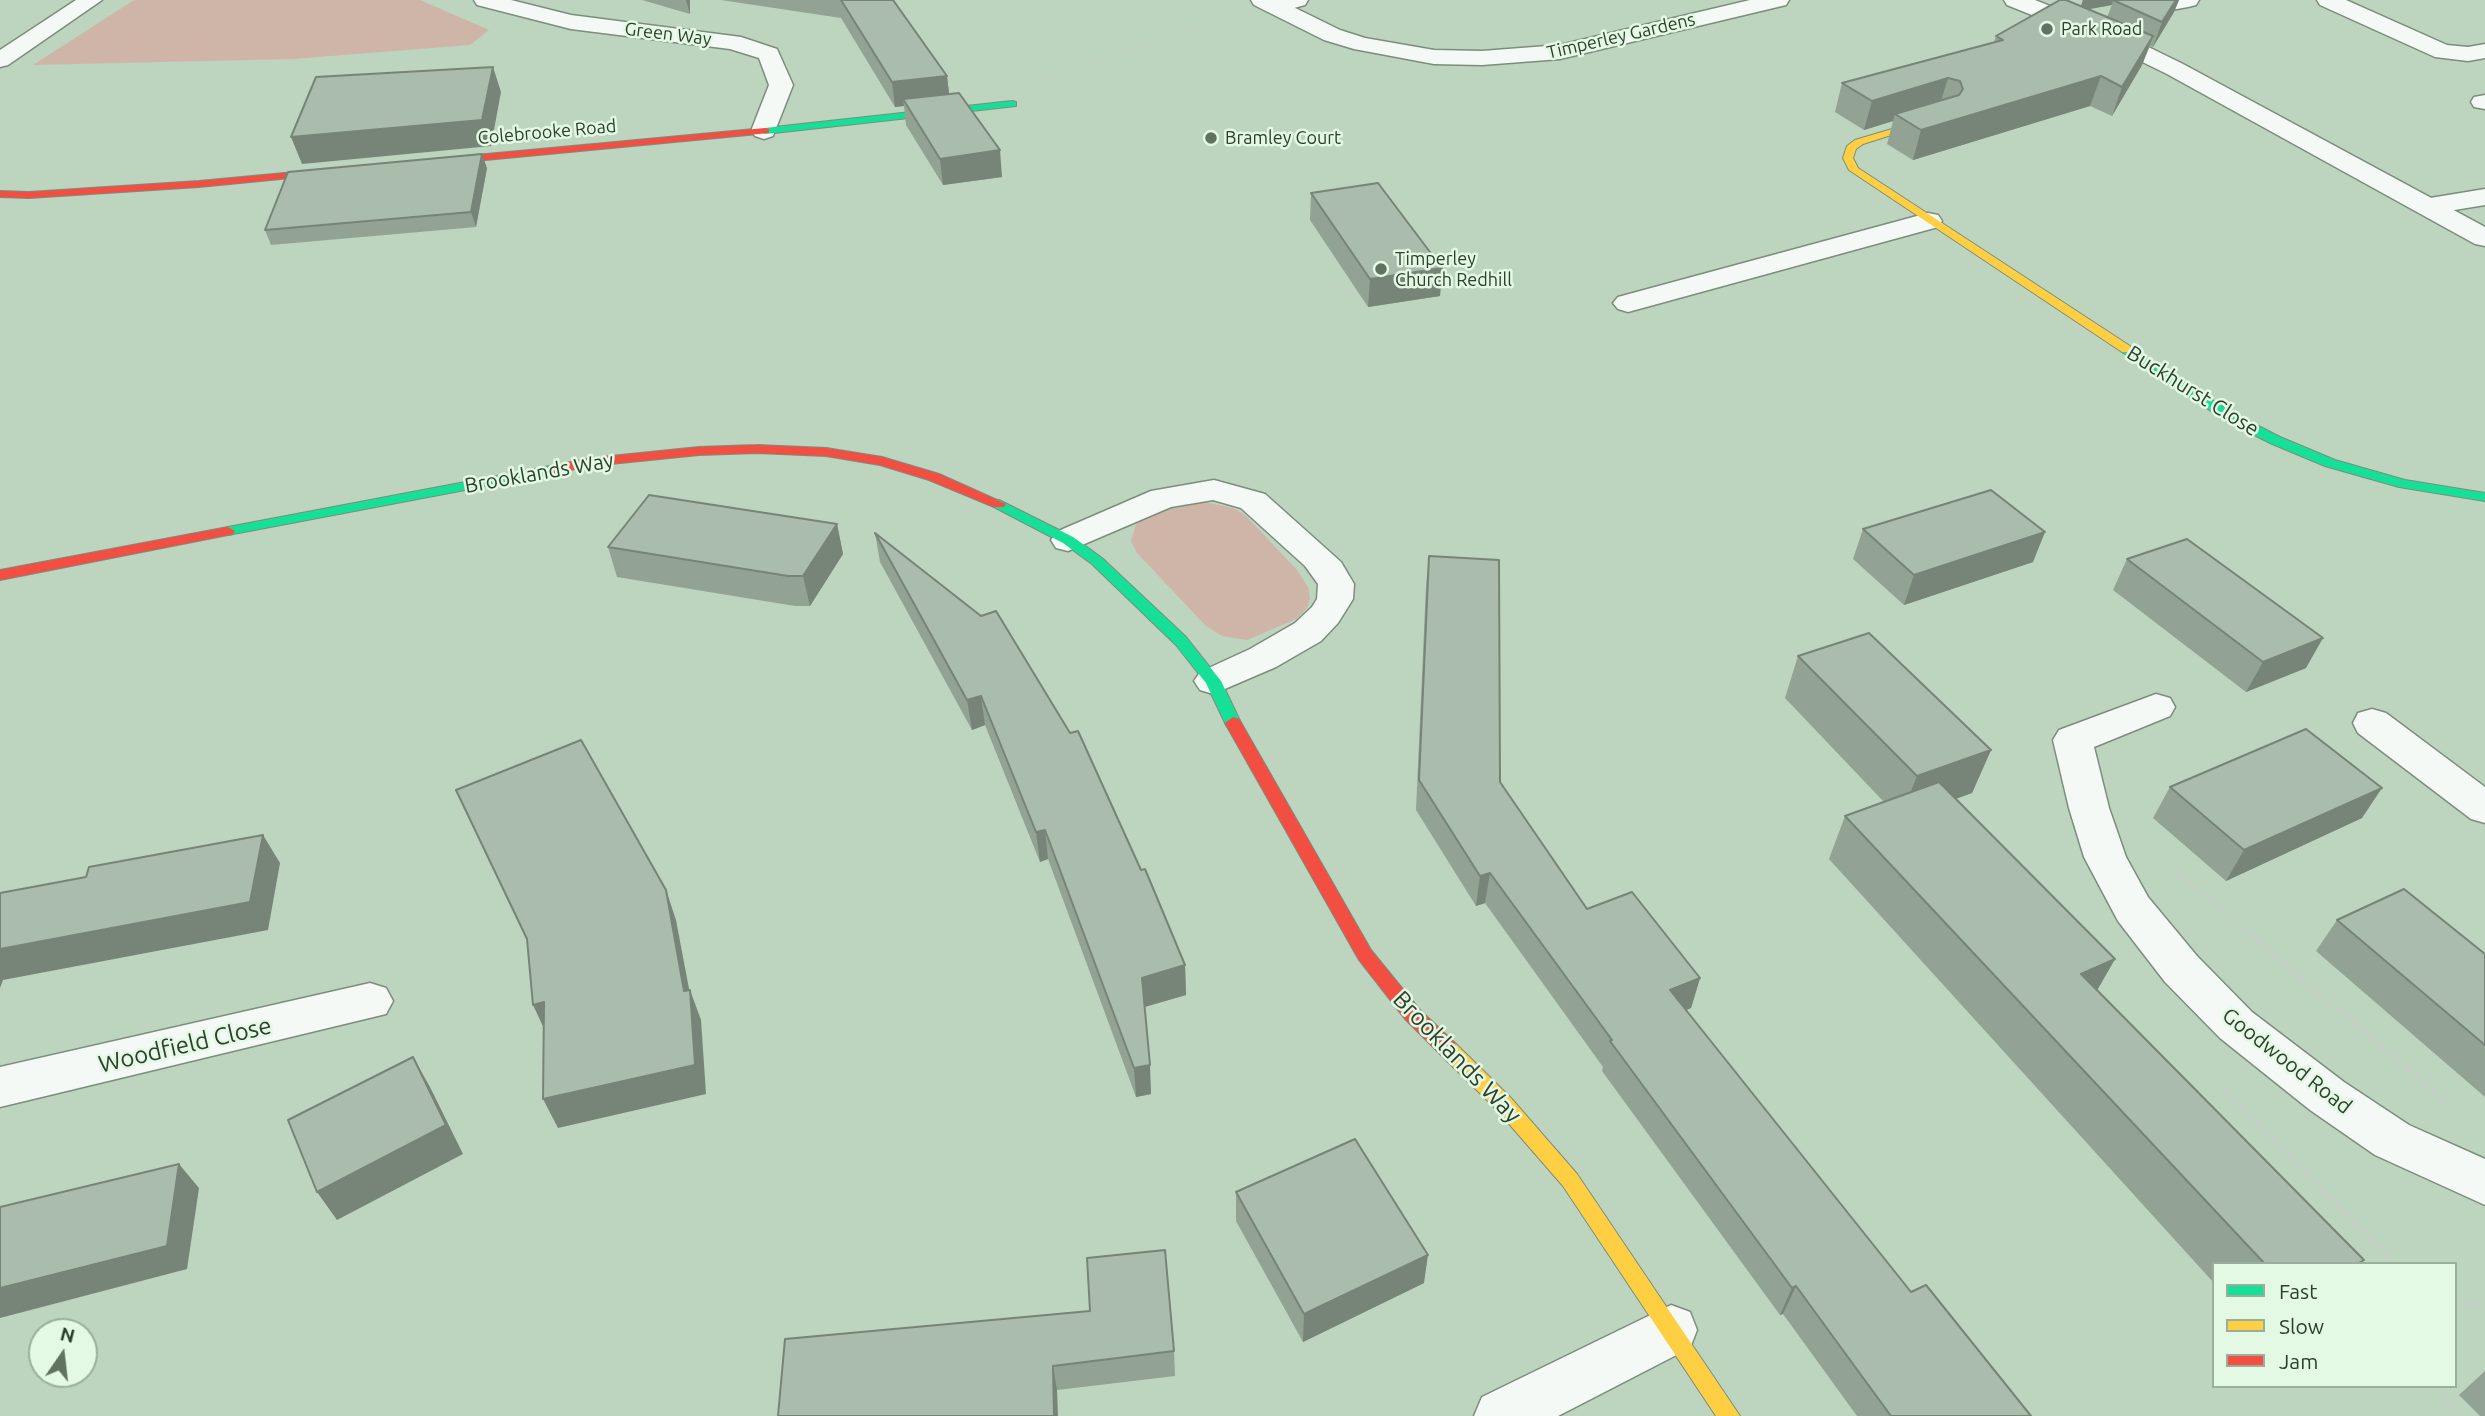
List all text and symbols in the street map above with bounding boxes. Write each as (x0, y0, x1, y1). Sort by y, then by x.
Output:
street label: Timperley Gardens (1545, 8, 1697, 64)
street label: Green Way (623, 18, 713, 50)
place label: Park Road (2061, 18, 2142, 40)
marker: Park Road (2039, 21, 2055, 37)
street label: Colebrooke Road (477, 115, 617, 149)
place label: Bramley Court (1225, 127, 1341, 149)
marker: Bramley Court (1203, 130, 1219, 146)
place label: Timperley Church Redhill (1395, 248, 1512, 290)
marker: Timperley Church Redhill (1373, 261, 1389, 277)
street label: Buckhurst Close (2122, 340, 2264, 442)
street label: Brooklands Way (463, 447, 615, 499)
street label: Brooklands Way (1387, 985, 1527, 1129)
street label: Goodwood Road (2217, 1003, 2357, 1119)
street label: Woodfield Close (96, 1011, 274, 1079)
legend (2212, 1262, 2457, 1388)
text: Fast (2279, 1279, 2317, 1303)
text: Slow (2279, 1314, 2324, 1338)
north arrow (28, 1318, 98, 1388)
text: N (58, 1322, 77, 1347)
text: Jam (2279, 1349, 2318, 1373)

